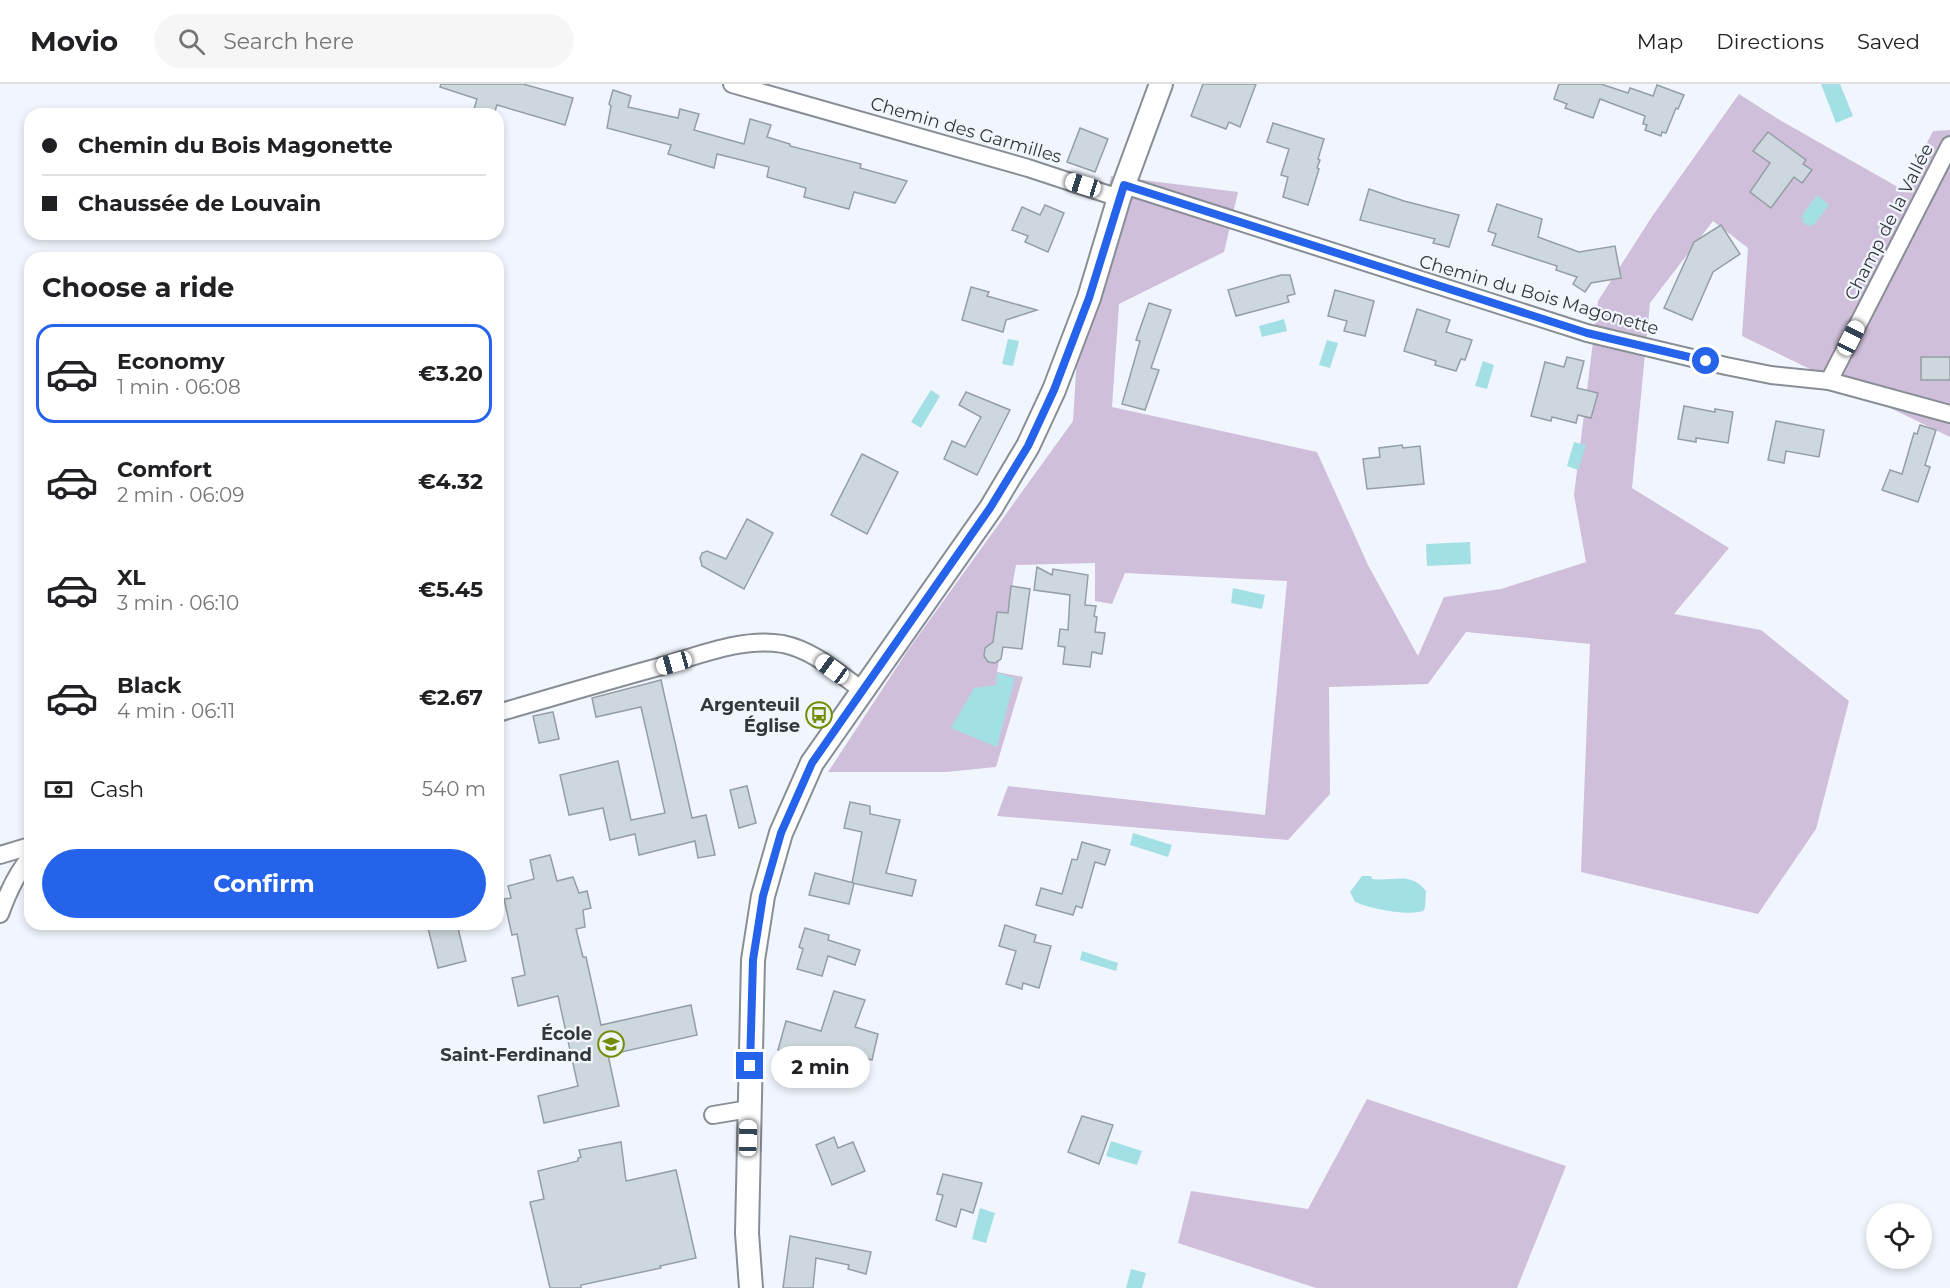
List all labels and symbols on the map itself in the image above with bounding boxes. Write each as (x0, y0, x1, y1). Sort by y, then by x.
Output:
street label: Chemin des Garmilles (868, 92, 1064, 168)
street label: Champ de la Vallée (1840, 140, 1938, 304)
car (1063, 171, 1103, 199)
street label: Chemin du Bois Magonette (1417, 250, 1661, 340)
car (1835, 318, 1867, 358)
route start (1692, 347, 1719, 374)
car (654, 649, 694, 677)
car (812, 651, 852, 687)
place label: Argenteuil Église (699, 694, 800, 737)
bus stop icon: Argenteuil Église (804, 700, 834, 730)
place label: École Saint-Ferdinand (440, 1023, 592, 1066)
school or university icon: École Saint-Ferdinand (596, 1029, 626, 1059)
callout: 2 min (771, 1045, 870, 1087)
route end (736, 1052, 763, 1079)
car (739, 1120, 757, 1156)

